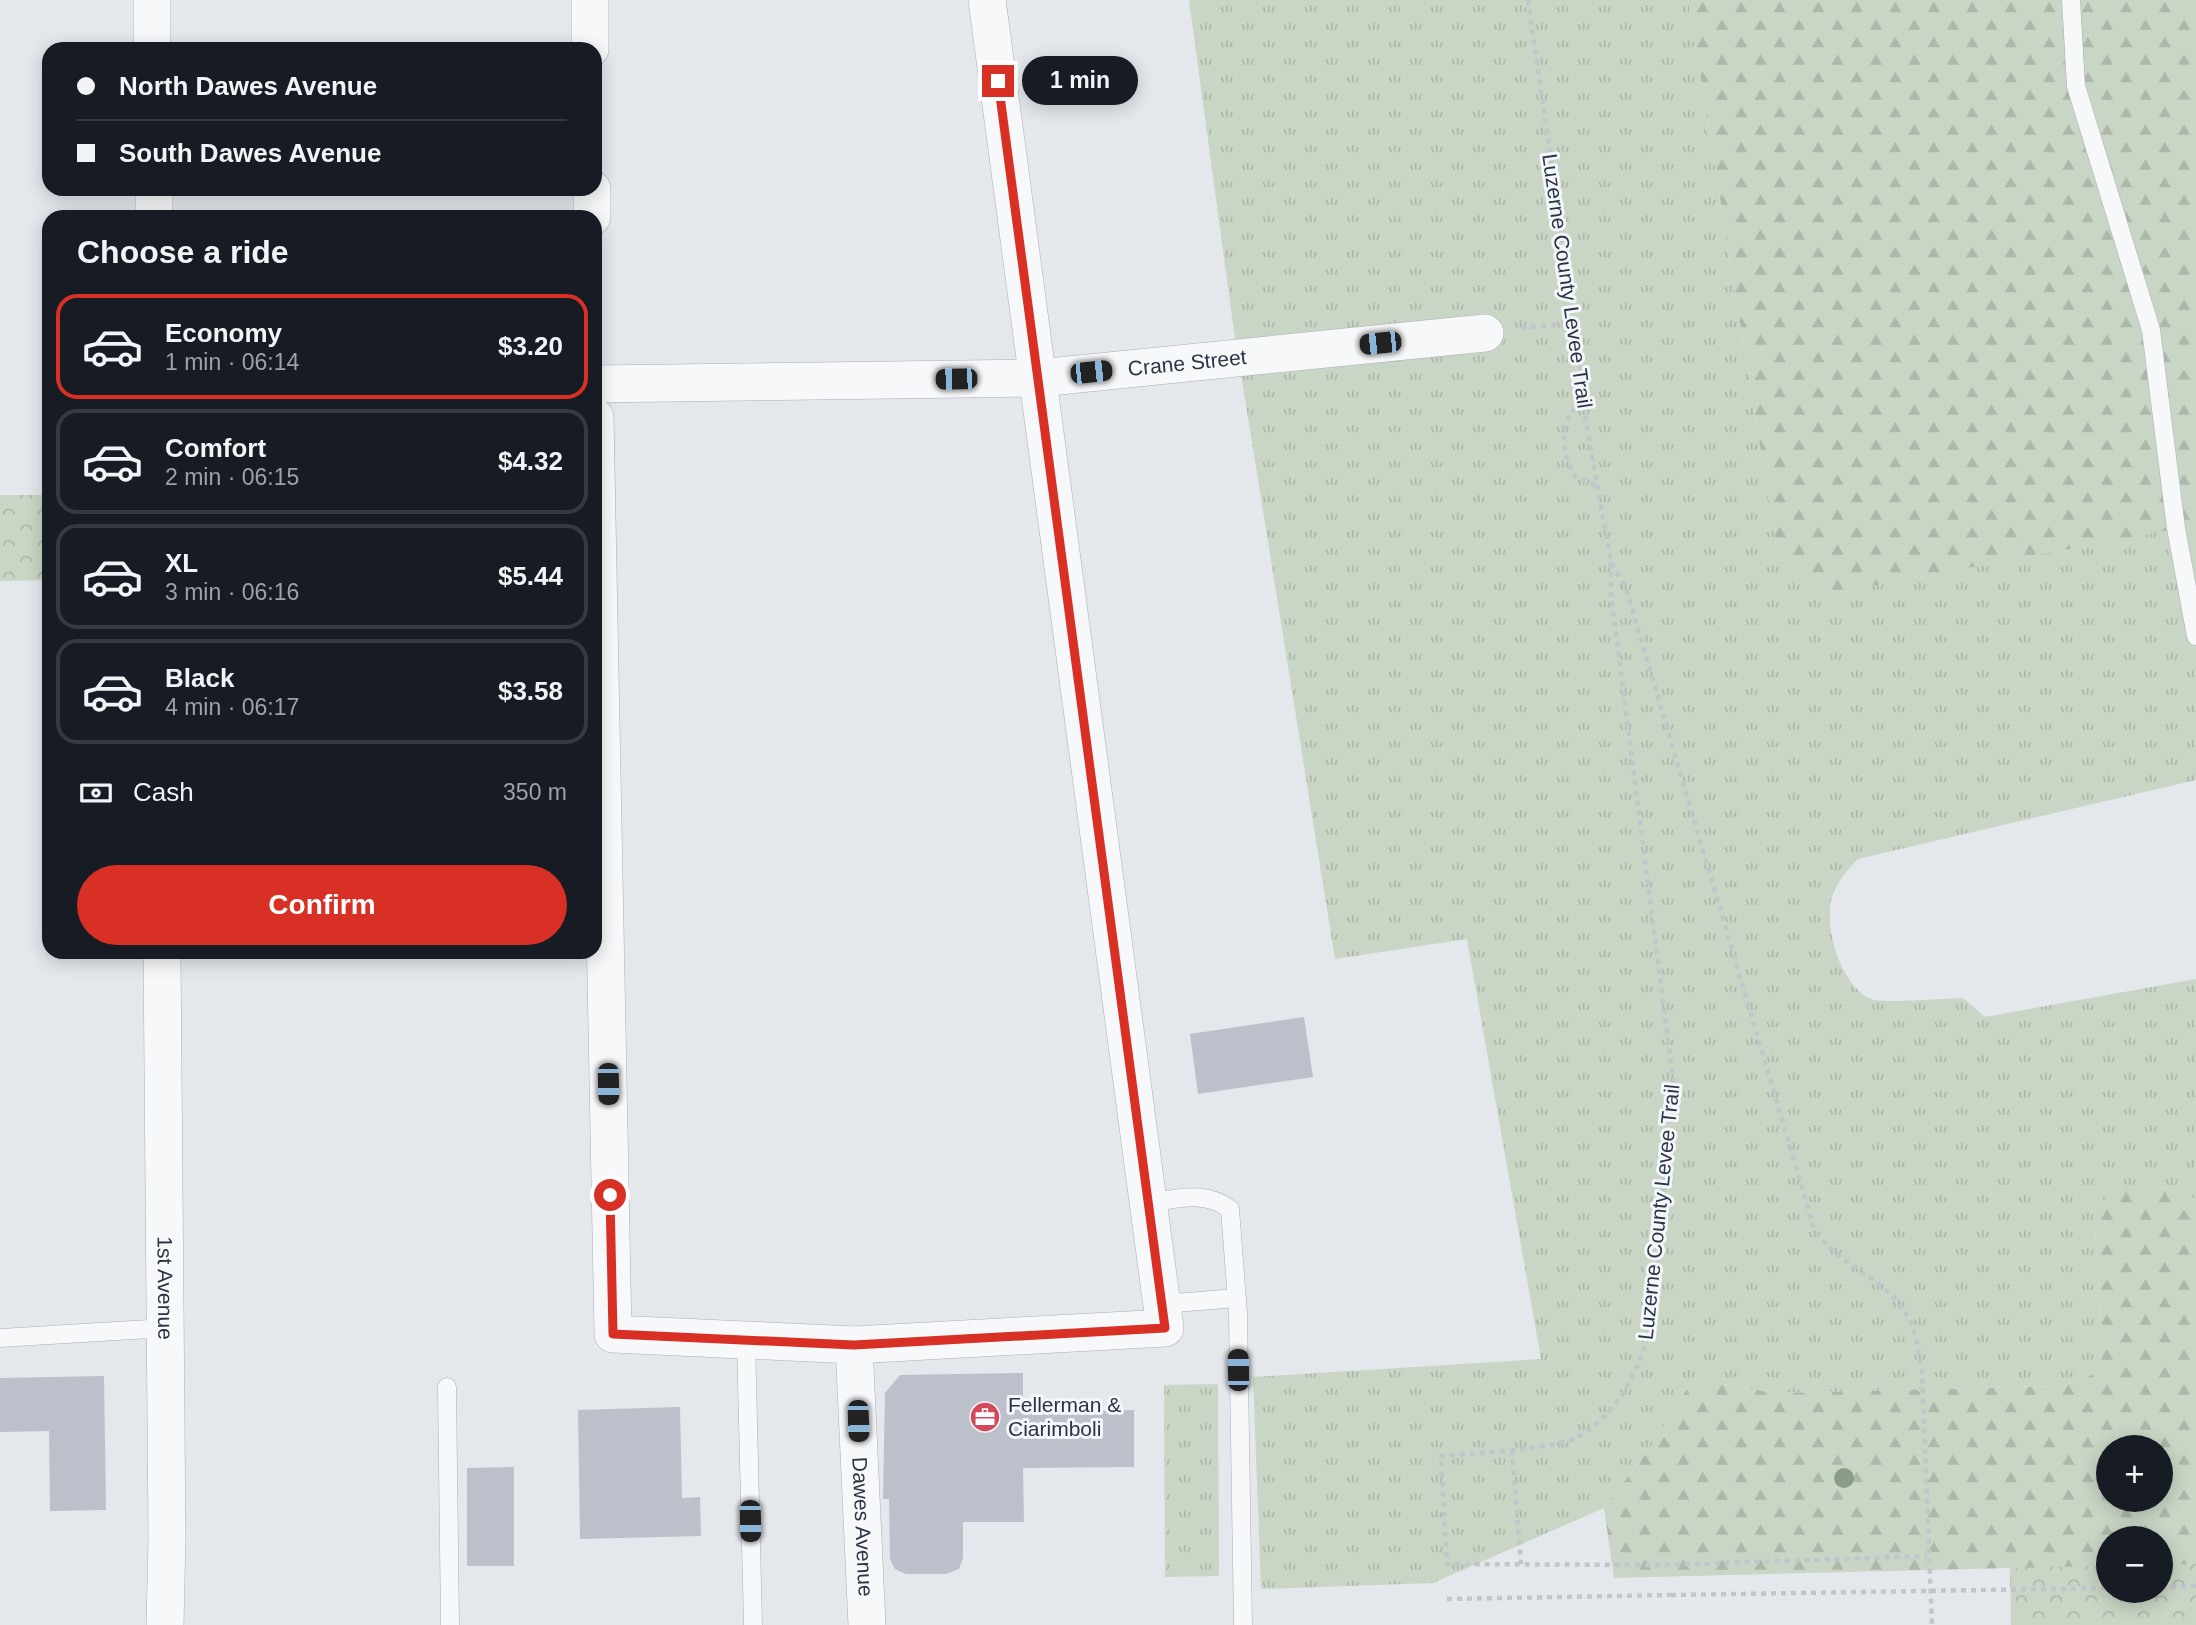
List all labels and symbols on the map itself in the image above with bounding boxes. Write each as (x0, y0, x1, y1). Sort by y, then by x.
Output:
callout: 1 min (1023, 56, 1138, 106)
route end (982, 65, 1014, 97)
street label: Luzerne County Levee Trail (1538, 152, 1597, 410)
car (1359, 330, 1402, 356)
street label: Crane Street (1127, 345, 1248, 380)
car (1070, 359, 1113, 385)
car (935, 368, 978, 390)
car (598, 1063, 619, 1105)
street label: Luzerne County Levee Trail (1634, 1083, 1683, 1341)
route start (594, 1179, 626, 1211)
street label: 1st Avenue (153, 1236, 177, 1340)
car (1228, 1349, 1249, 1391)
place label: Fellerman & Ciarimboli (1008, 1393, 1121, 1440)
car (847, 1400, 870, 1442)
office icon: Fellerman & Ciarimboli (968, 1400, 1002, 1434)
street label: Dawes Avenue (848, 1456, 878, 1597)
car (740, 1500, 761, 1542)

